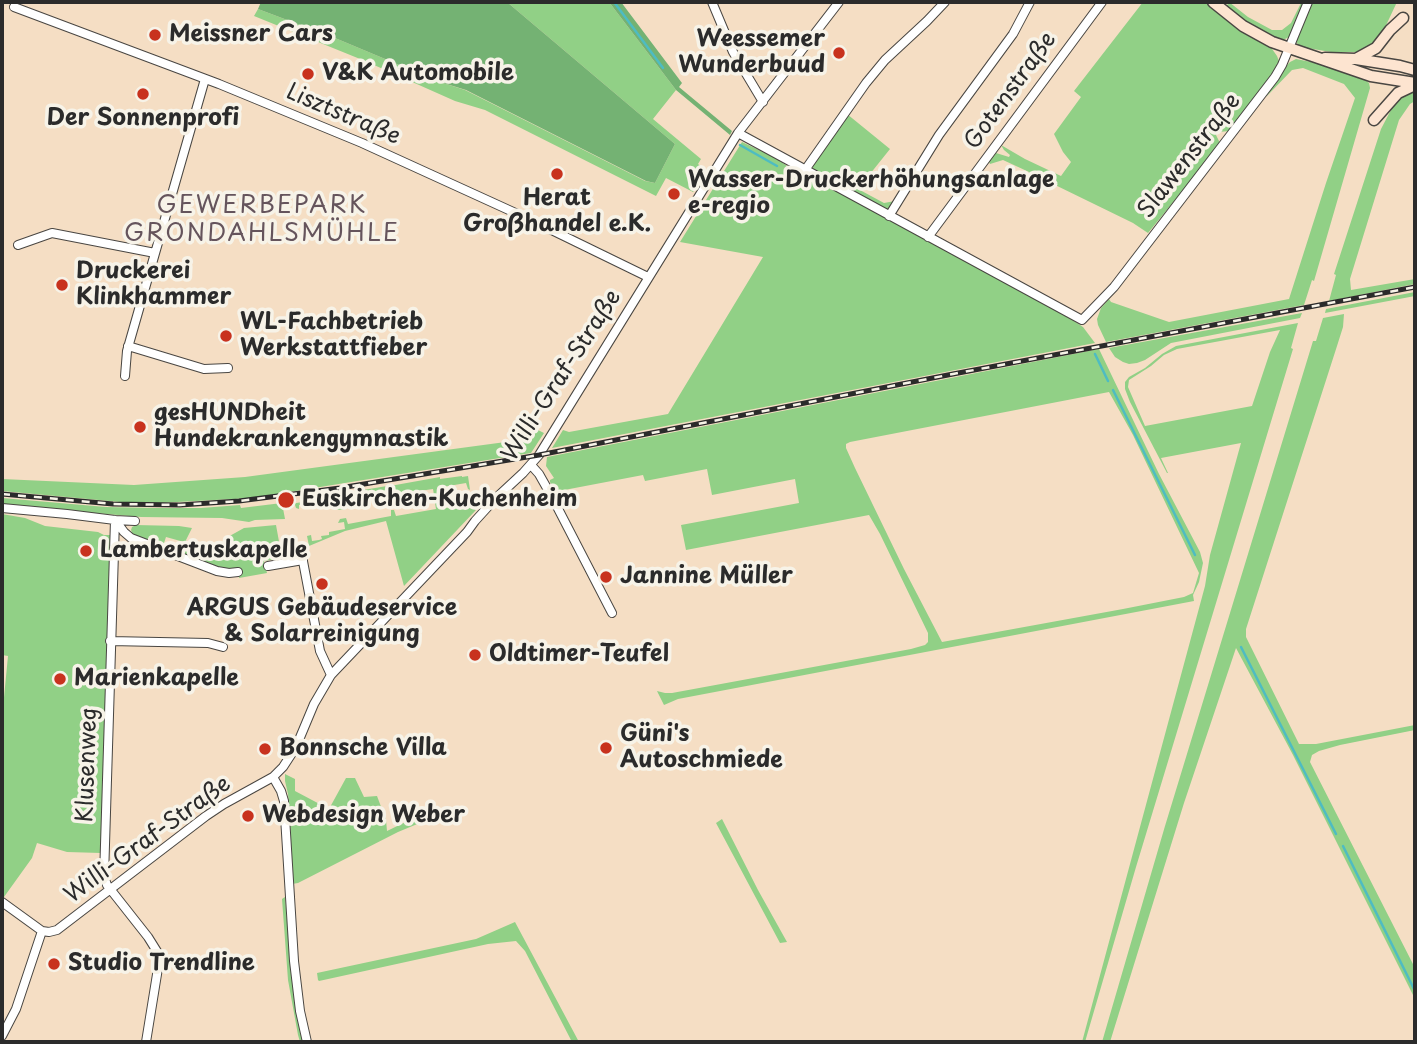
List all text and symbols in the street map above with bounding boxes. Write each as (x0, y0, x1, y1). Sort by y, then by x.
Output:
place label: Meissner Cars (169, 21, 333, 49)
place label: Weessemer Wunderbuud (678, 26, 825, 80)
marker: Meissner Cars (147, 27, 163, 43)
street label: Gotenstraße (959, 27, 1063, 155)
marker: Weessemer Wunderbuud (831, 45, 847, 61)
place label: V&K Automobile (322, 60, 514, 88)
marker: V&K Automobile (300, 66, 316, 82)
street label: Lisztstraße (282, 79, 404, 151)
marker: Der Sonnenprofi (135, 86, 151, 102)
street label: Slawenstraße (1133, 88, 1247, 224)
place label: Der Sonnenprofi (47, 105, 239, 133)
marker: Herat Großhandel e.K. (549, 166, 565, 182)
place label: Wasser-Druckerhöhungsanlage e-regio (688, 167, 1054, 221)
place label: Herat Großhandel e.K. (463, 185, 651, 239)
marker: Wasser-Druckerhöhungsanlage e-regio (666, 186, 682, 202)
district label: GEWERBEPARK GRONDAHLSMÜHLE (127, 192, 397, 248)
place label: Druckerei Klinkhammer (76, 258, 231, 312)
marker: Druckerei Klinkhammer (54, 277, 70, 293)
street label: Willi-Graf-Straße (496, 285, 628, 467)
place label: WL-Fachbetrieb Werkstattfieber (240, 309, 427, 363)
marker: WL-Fachbetrieb Werkstattfieber (218, 328, 234, 344)
place label: gesHUNDheit Hundekrankengymnastik (154, 400, 448, 454)
marker: gesHUNDheit Hundekrankengymnastik (132, 419, 148, 435)
place label: Euskirchen-Kuchenheim (302, 486, 577, 514)
marker: Euskirchen-Kuchenheim (276, 490, 296, 510)
place label: Lambertuskapelle (100, 537, 308, 565)
marker: Lambertuskapelle (78, 543, 94, 559)
place label: Jannine Müller (620, 563, 793, 591)
marker: Jannine Müller (598, 569, 614, 585)
marker: ARGUS Gebäudeservice & Solarreinigung (314, 576, 330, 592)
place label: ARGUS Gebäudeservice & Solarreinigung (187, 595, 457, 649)
place label: Oldtimer-Teufel (489, 641, 669, 669)
marker: Oldtimer-Teufel (467, 647, 483, 663)
place label: Marienkapelle (74, 665, 239, 693)
marker: Marienkapelle (52, 671, 68, 687)
street label: Klusenweg (72, 707, 104, 823)
place label: Güni's Autoschmiede (620, 721, 783, 775)
place label: Bonnsche Villa (279, 735, 447, 763)
marker: Güni's Autoschmiede (598, 740, 614, 756)
marker: Bonnsche Villa (257, 741, 273, 757)
street label: Willi-Graf-Straße (59, 770, 237, 910)
place label: Webdesign Weber (262, 802, 465, 830)
marker: Webdesign Weber (240, 808, 256, 824)
place label: Studio Trendline (68, 950, 255, 978)
marker: Studio Trendline (46, 956, 62, 972)

